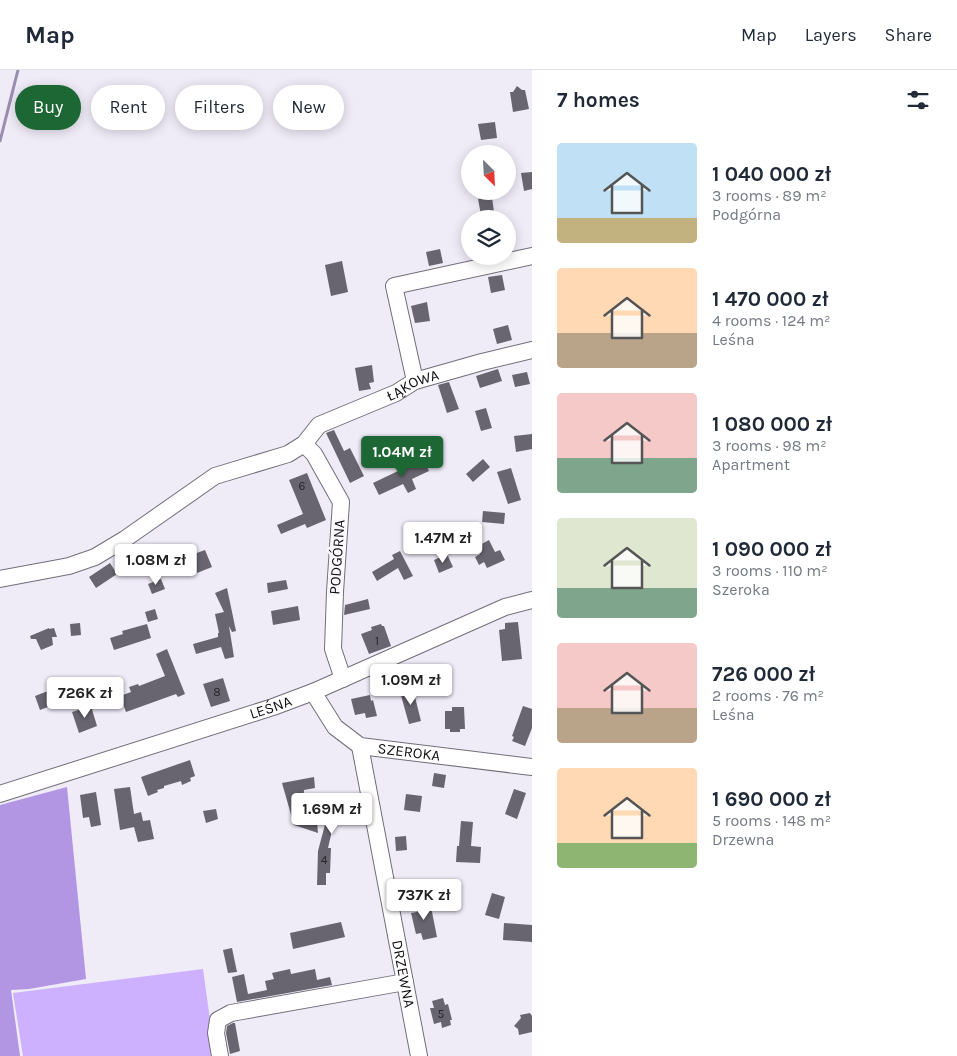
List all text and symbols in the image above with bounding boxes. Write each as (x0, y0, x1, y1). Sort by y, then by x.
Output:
text: Map (25, 21, 75, 49)
text: Map (741, 24, 777, 46)
text: Layers (805, 24, 857, 46)
text: Share (885, 24, 932, 46)
chip: Buy (15, 85, 81, 130)
chip: Rent (91, 85, 165, 130)
chip: Filters (175, 85, 263, 130)
chip: New (273, 85, 344, 130)
icon: filters (904, 86, 932, 114)
text: 7 homes (557, 88, 640, 112)
north arrow (461, 145, 516, 200)
map controls (461, 145, 516, 265)
text: 1 040 000 zł (712, 162, 831, 186)
icon: home (597, 163, 657, 223)
text: 3 rooms · 89 m² (712, 186, 827, 205)
text: Podgórna (712, 205, 781, 224)
button: layers (461, 210, 516, 265)
text: 1 470 000 zł (712, 287, 828, 311)
icon: home (597, 288, 657, 348)
text: 4 rooms · 124 m² (712, 311, 831, 330)
text: Leśna (712, 330, 755, 349)
street label: ŁĄKOWA (384, 366, 441, 405)
text: 1 080 000 zł (712, 412, 832, 436)
icon: home (597, 413, 657, 473)
pin: 1.04M zł (350, 436, 454, 478)
text: 3 rooms · 98 m² (712, 436, 827, 455)
text: 1.04M zł (372, 442, 432, 461)
text: Apartment (712, 455, 790, 474)
house number: 6 (299, 479, 306, 493)
street label: PODGÓRNA (325, 518, 349, 595)
pin: 1.47M zł (391, 522, 495, 564)
text: 1.47M zł (414, 528, 472, 547)
text: 1 090 000 zł (712, 537, 831, 561)
icon: home (597, 538, 657, 598)
pin: 1.08M zł (104, 544, 208, 586)
text: 1.08M zł (126, 550, 186, 569)
text: 3 rooms · 110 m² (712, 561, 828, 580)
text: Szeroka (712, 580, 770, 599)
house number: 1 (375, 634, 379, 648)
text: 726 000 zł (712, 662, 815, 686)
icon: home (597, 663, 657, 723)
pin: 1.09M zł (359, 664, 463, 706)
text: 1.09M zł (381, 670, 441, 689)
pin: 726K zł (39, 676, 131, 719)
text: 726K zł (58, 683, 112, 702)
house number: 8 (213, 685, 221, 699)
text: 2 rooms · 76 m² (712, 686, 824, 705)
street label: LEŚNA (247, 692, 294, 723)
text: Leśna (712, 705, 755, 724)
street label: SZEROKA (377, 739, 442, 765)
text: 1 690 000 zł (712, 787, 831, 811)
icon: home (597, 788, 657, 848)
pin: 1.69M zł (280, 792, 384, 835)
text: 1.69M zł (302, 799, 362, 818)
text: 5 rooms · 148 m² (712, 811, 831, 830)
text: Drzewna (712, 830, 774, 849)
house number: 4 (321, 853, 328, 867)
pin: 737K zł (378, 878, 470, 921)
text: 737K zł (397, 885, 451, 904)
street label: DRZEWNA (388, 938, 419, 1010)
house number: 5 (438, 1007, 445, 1021)

